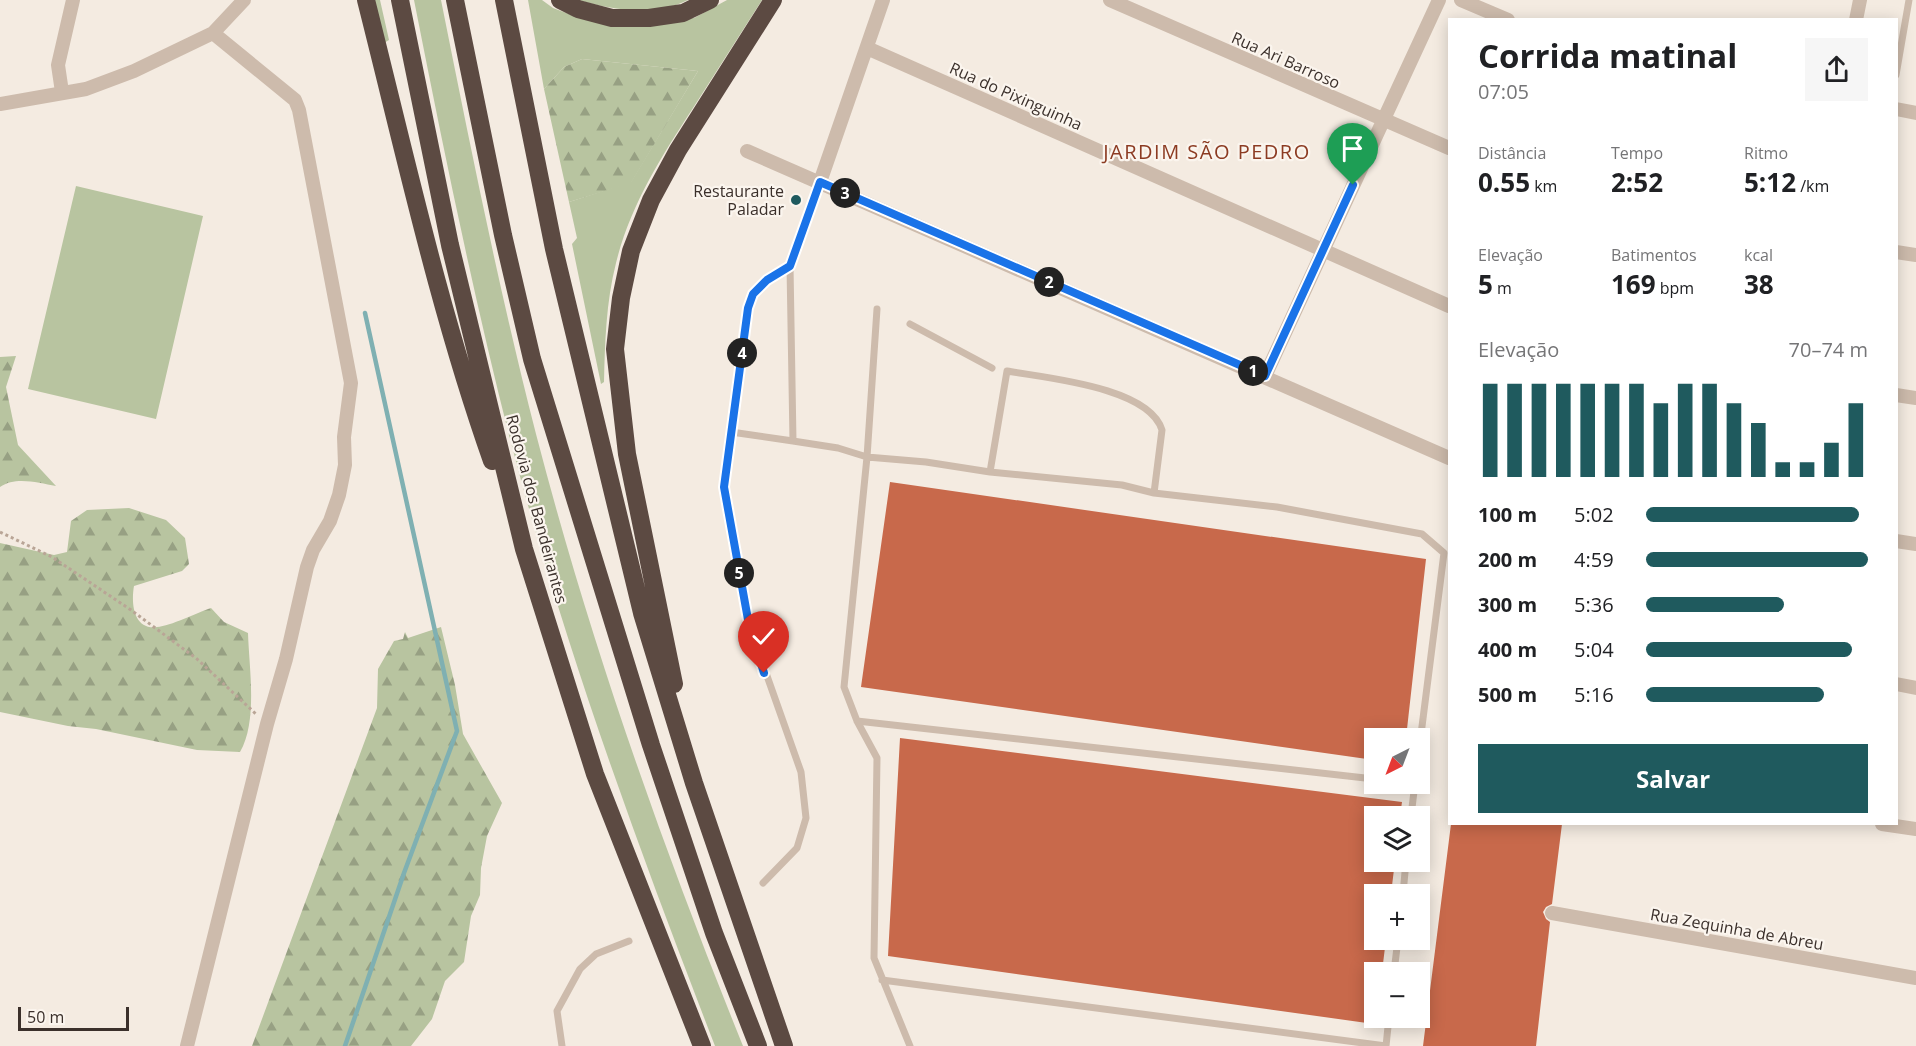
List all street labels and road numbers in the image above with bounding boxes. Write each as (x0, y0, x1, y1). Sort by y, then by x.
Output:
street label: Rua Ari Barroso (1228, 26, 1344, 94)
street label: Rua do Pixinguinha (946, 57, 1086, 135)
street label: Rodovia dos Bandeirantes (501, 412, 573, 606)
street label: Rua Zequinha de Abreu (1649, 903, 1825, 955)

